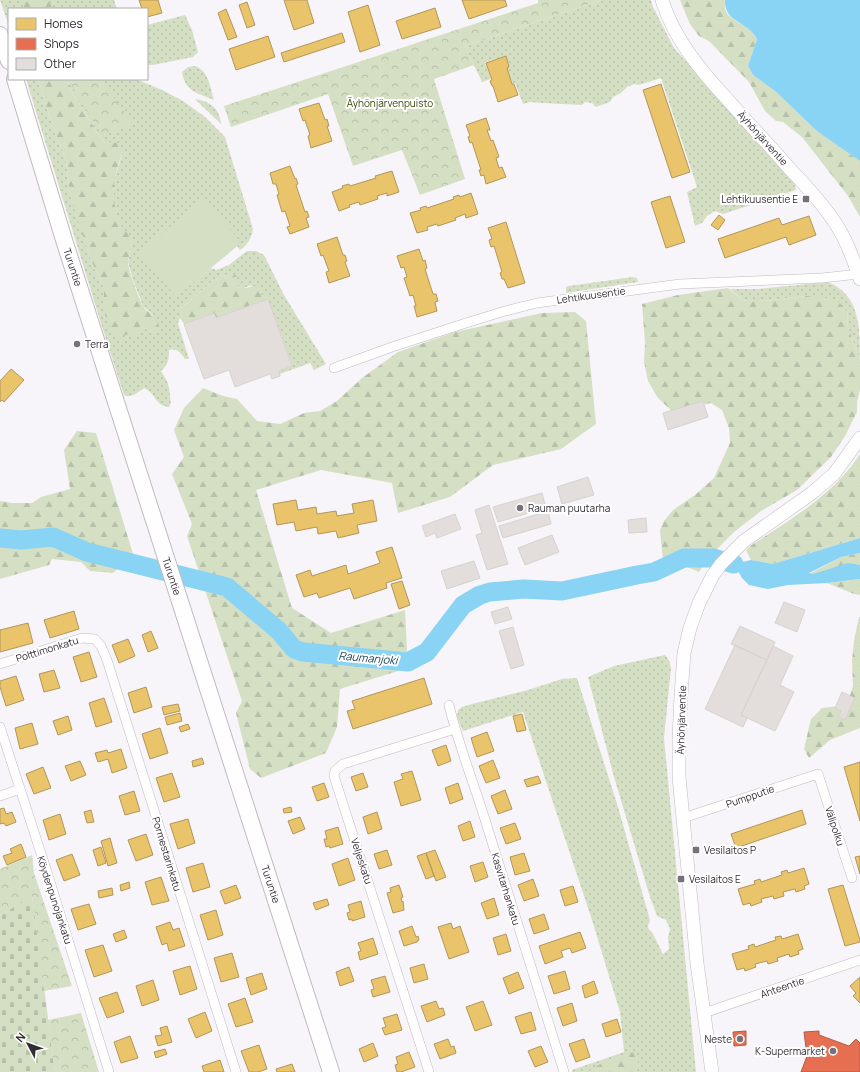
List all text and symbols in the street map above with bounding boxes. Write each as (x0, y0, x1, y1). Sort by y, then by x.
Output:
legend (8, 8, 148, 80)
text: Homes (44, 15, 83, 32)
text: Shops (44, 35, 79, 52)
text: Other (44, 55, 77, 72)
park label: Äyhönjärvenpuisto (347, 96, 433, 110)
street label: Äyhönjärventie (735, 108, 791, 169)
place label: Lehtikuusentie E (721, 192, 798, 206)
marker: Lehtikuusentie E (801, 194, 811, 204)
street label: Turuntie (60, 246, 86, 288)
street label: Lehtikuusentie (556, 283, 626, 307)
place label: Terra (85, 337, 109, 351)
marker: Terra (72, 339, 82, 349)
place label: Rauman puutarha (528, 501, 610, 515)
marker: Rauman puutarha (515, 503, 525, 513)
street label: Turuntie (159, 555, 185, 597)
street label: Polttimonkatu (14, 633, 80, 665)
water label: Raumanjoki (338, 647, 399, 668)
street label: Äyhönjärventie (673, 685, 689, 755)
street label: Pumpputie (724, 781, 776, 811)
street label: Välipolku (822, 804, 848, 848)
street label: Pormestarinkatu (149, 815, 185, 893)
street label: Veljeskatu (348, 836, 376, 886)
place label: Vesilaitos P (704, 843, 756, 857)
marker: Vesilaitos P (691, 845, 701, 855)
street label: Kasvitarhankatu (488, 851, 524, 927)
street label: Köydenpunojankatu (34, 854, 76, 946)
street label: Turuntie (258, 863, 284, 905)
place label: Vesilaitos E (689, 872, 741, 886)
marker: Vesilaitos E (676, 874, 686, 884)
street label: Ahteentie (758, 973, 806, 1001)
north arrow (8, 1024, 48, 1064)
text: N (12, 1029, 28, 1045)
place label: Neste (704, 1032, 732, 1046)
marker: Neste (735, 1034, 745, 1044)
place label: K-Supermarket (755, 1044, 825, 1058)
marker: K-Supermarket (828, 1046, 838, 1056)

